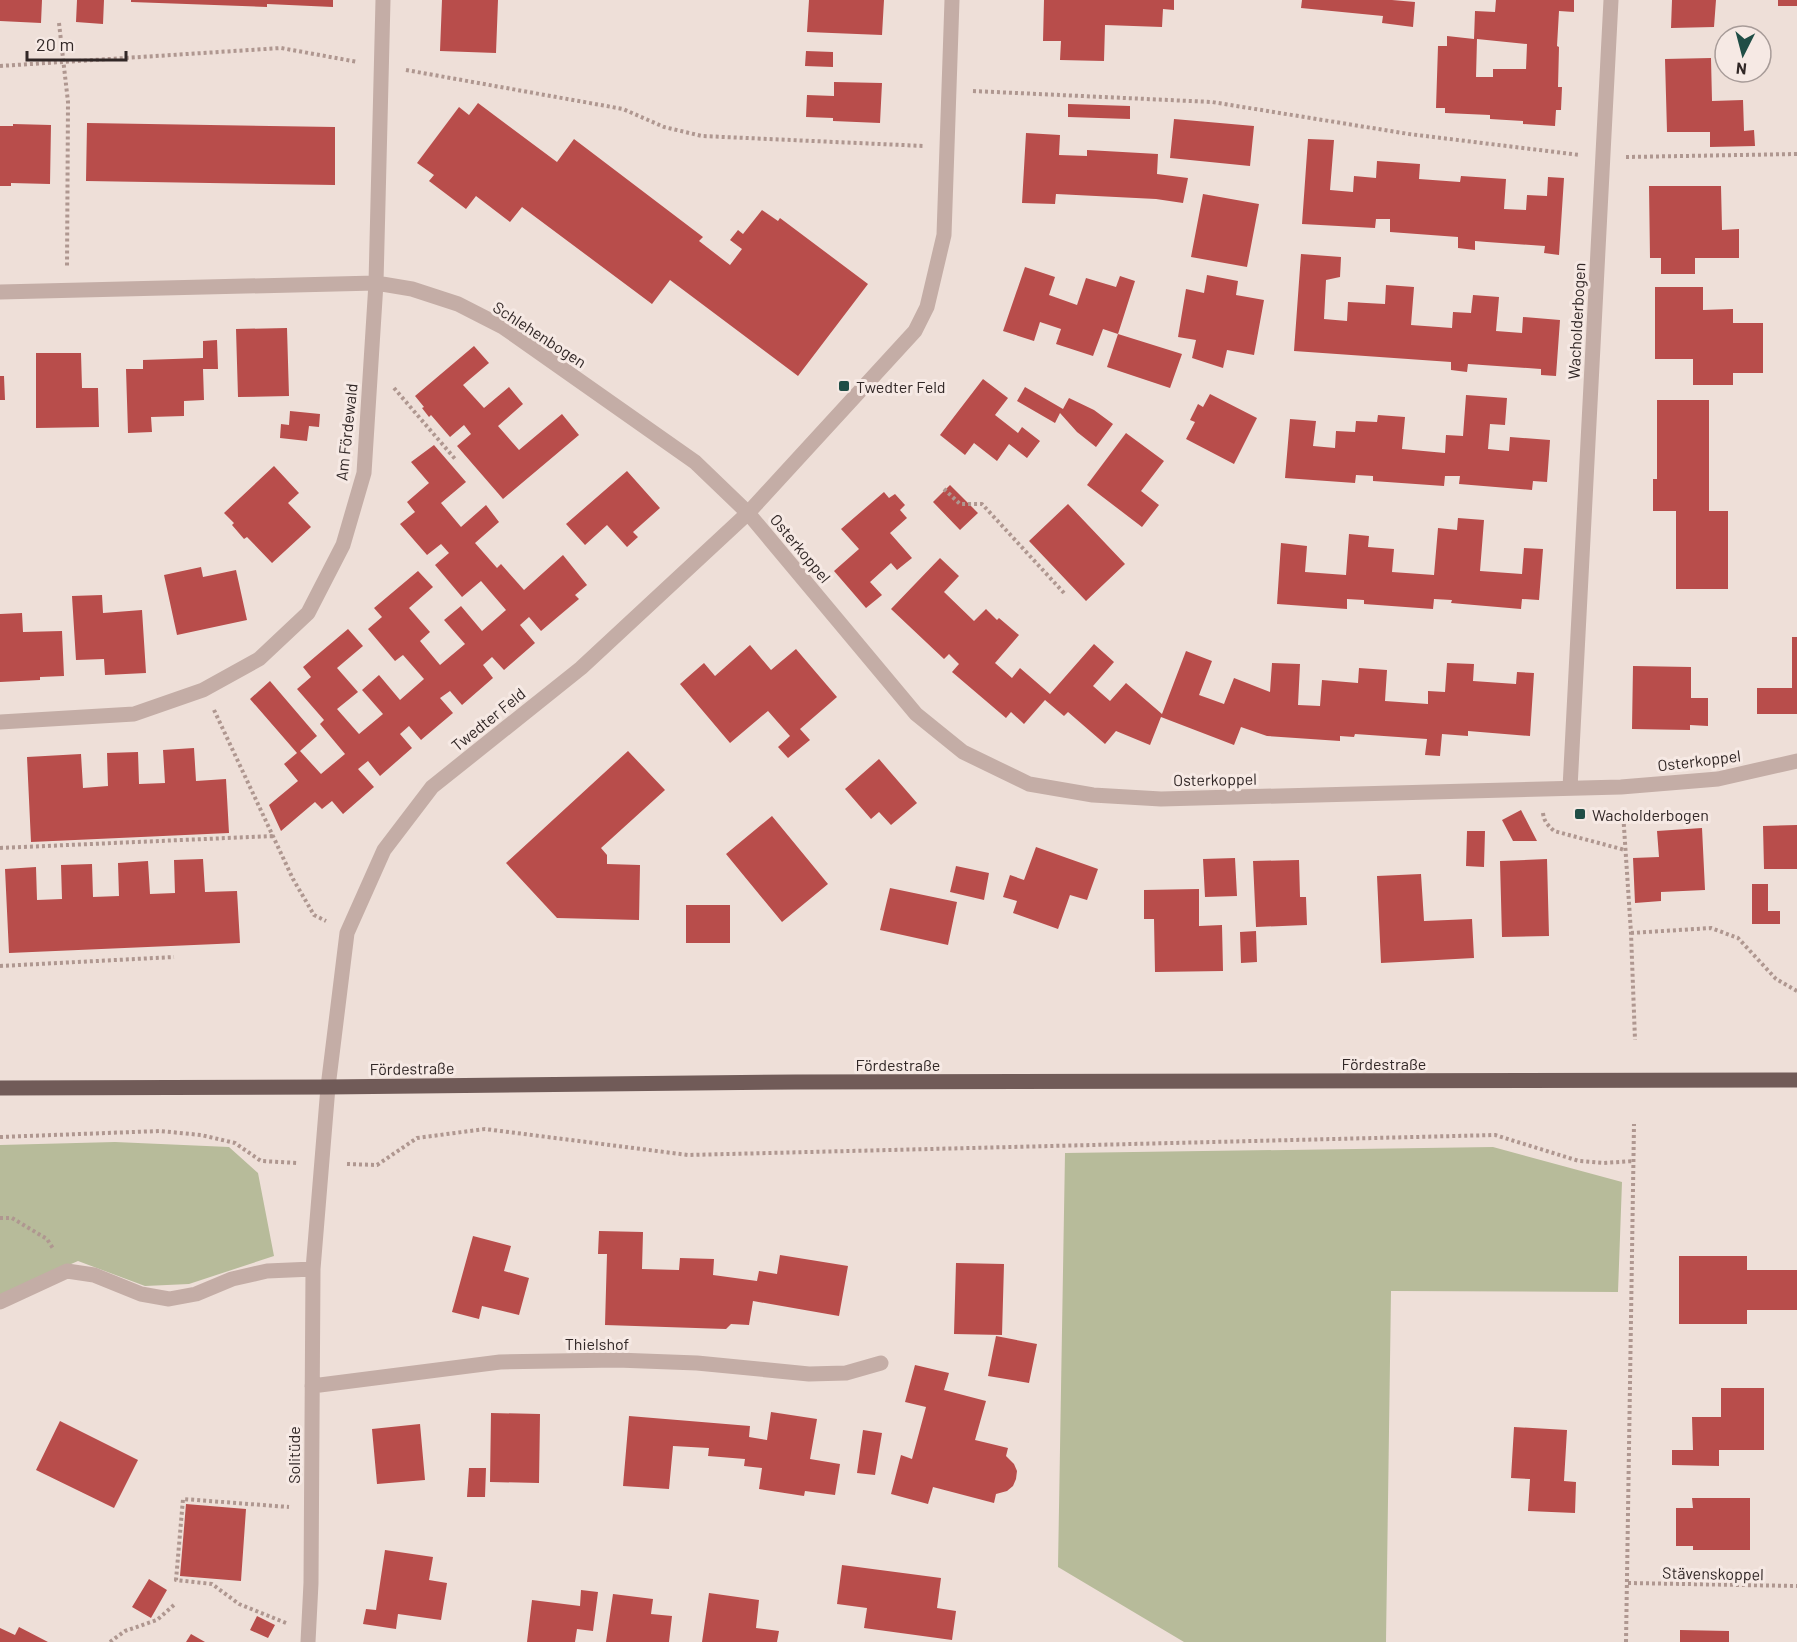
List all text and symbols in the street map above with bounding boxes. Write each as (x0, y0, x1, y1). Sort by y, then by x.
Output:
scale bar (27, 24, 126, 62)
north arrow (1713, 24, 1773, 84)
text: 20 m (36, 33, 74, 55)
text: N (1735, 59, 1748, 79)
street label: Wacholderbogen (1563, 262, 1589, 380)
street label: Schlehenbogen (490, 297, 590, 371)
place label: Twedter Feld (856, 377, 946, 396)
marker: Twedter Feld (837, 379, 851, 393)
street label: Am Fördewald (331, 382, 361, 482)
street label: Osterkoppel (767, 510, 835, 586)
street label: Twedter Feld (447, 683, 529, 755)
street label: Osterkoppel (1656, 745, 1742, 775)
street label: Osterkoppel (1173, 769, 1257, 789)
place label: Wacholderbogen (1592, 805, 1709, 824)
marker: Wacholderbogen (1573, 807, 1587, 821)
street label: Fördestraße (1342, 1054, 1426, 1073)
street label: Fördestraße (856, 1055, 940, 1074)
street label: Fördestraße (369, 1058, 455, 1078)
street label: Thielshof (565, 1334, 630, 1353)
street label: Solitüde (284, 1426, 303, 1484)
street label: Stävenskoppel (1662, 1563, 1764, 1583)

